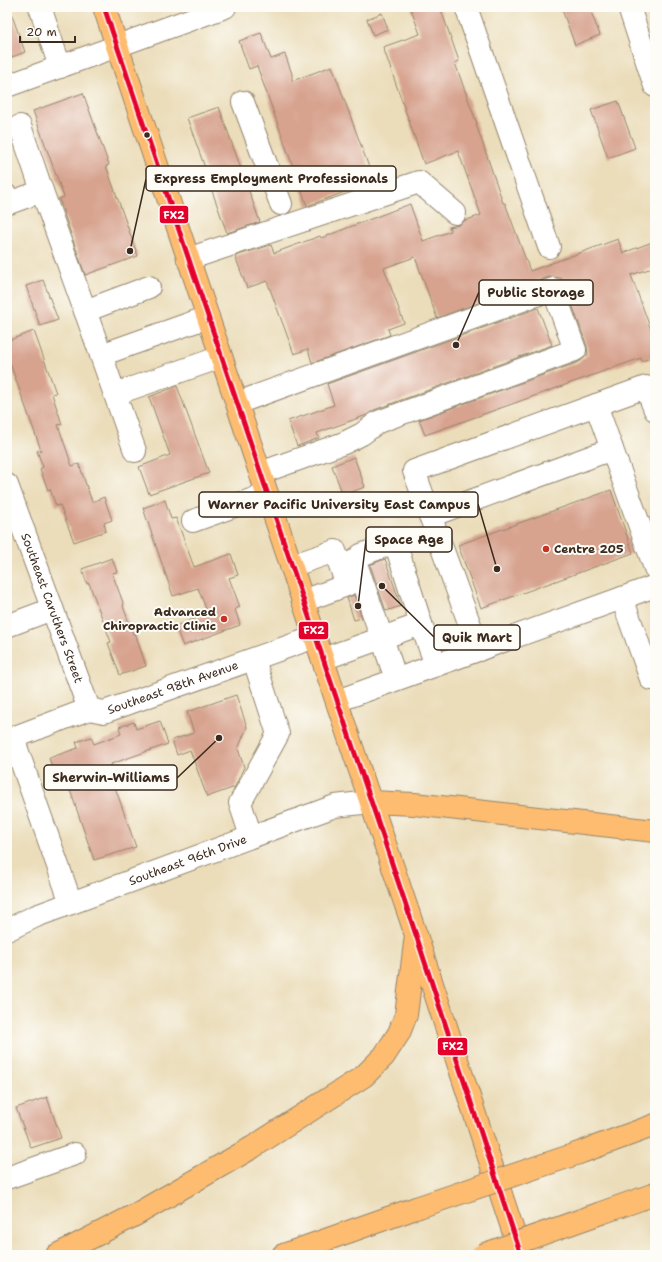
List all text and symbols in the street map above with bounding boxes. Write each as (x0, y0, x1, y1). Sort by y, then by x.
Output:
scale bar (20, 18, 75, 44)
text: 20 m (26, 24, 57, 40)
unlabelled marker (142, 130, 152, 140)
callout: Express Employment Professionals (146, 166, 396, 191)
text: Express Employment Professionals (154, 170, 388, 187)
line badge: FX2 (159, 205, 189, 224)
text: FX2 (163, 208, 185, 223)
callout: Public Storage (479, 280, 593, 305)
text: Public Storage (487, 284, 585, 301)
callout: Warner Pacific University East Campus (199, 492, 478, 517)
text: Warner Pacific University East Campus (208, 496, 470, 513)
callout: Space Age (366, 527, 452, 552)
street label: Southeast Caruthers Street (17, 531, 87, 685)
text: Space Age (374, 531, 444, 548)
place label: Centre 205 (554, 541, 623, 557)
marker: Centre 205 (541, 544, 551, 554)
place label: Advanced Chiropractic Clinic (103, 604, 216, 634)
marker: Advanced Chiropractic Clinic (219, 614, 229, 624)
line badge: FX2 (298, 621, 329, 640)
text: FX2 (303, 623, 325, 638)
callout: Quik Mart (434, 625, 520, 650)
text: Quik Mart (442, 629, 512, 646)
street label: Southeast 98th Avenue (105, 657, 241, 718)
callout: Sherwin-Williams (44, 765, 177, 790)
text: Sherwin-Williams (52, 769, 170, 786)
street label: Southeast 96th Drive (127, 831, 249, 889)
line badge: FX2 (437, 1037, 468, 1056)
text: FX2 (442, 1039, 464, 1054)

